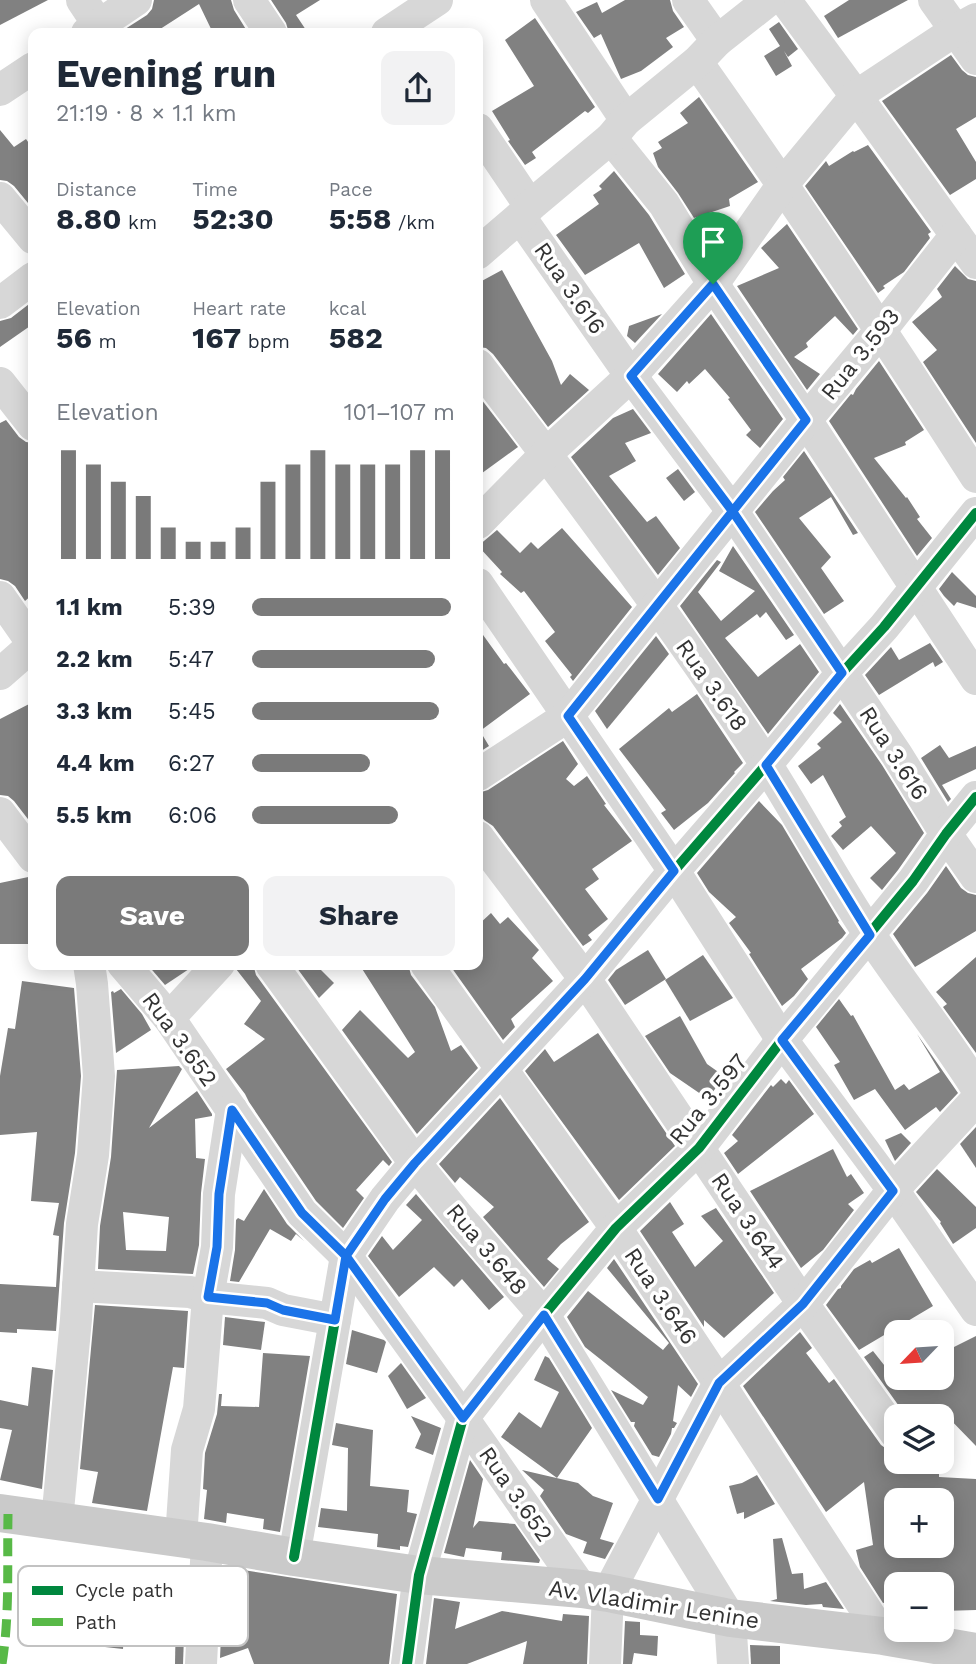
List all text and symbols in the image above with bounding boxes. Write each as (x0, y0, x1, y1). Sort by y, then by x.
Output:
button: share (381, 51, 455, 125)
text: Evening run (56, 52, 276, 96)
text: 21:19 · 8 × 1.1 km (56, 100, 237, 127)
text: Distance (56, 178, 137, 201)
text: Time (192, 178, 238, 201)
text: Pace (329, 178, 373, 201)
text: 8.80 (56, 201, 122, 236)
text: 52:30 (192, 201, 274, 236)
text: 5:58 (329, 201, 392, 236)
text: km (122, 211, 157, 234)
text: /km (392, 211, 435, 234)
pin (683, 212, 743, 284)
icon: arrive (694, 223, 732, 261)
street label: Rua 3.616 (528, 237, 611, 339)
text: Elevation (56, 297, 141, 320)
text: Heart rate (192, 297, 286, 320)
text: kcal (329, 297, 366, 320)
street label: Rua 3.593 (815, 303, 905, 405)
text: 56 (56, 320, 92, 355)
text: 167 (192, 320, 241, 355)
text: 582 (329, 320, 383, 355)
text: m (92, 330, 117, 353)
text: bpm (241, 330, 290, 353)
text: Elevation (56, 399, 159, 426)
text: 101–107 m (344, 399, 455, 426)
text: 1.1 km (56, 594, 123, 621)
text: 5:39 (168, 594, 216, 621)
street label: Rua 3.618 (670, 634, 753, 736)
text: 2.2 km (56, 646, 133, 673)
text: 5:47 (168, 646, 214, 673)
text: 3.3 km (56, 698, 132, 725)
text: 5:45 (168, 698, 216, 725)
street label: Rua 3.616 (853, 702, 934, 805)
text: 4.4 km (56, 750, 135, 777)
text: 6:27 (168, 750, 215, 777)
text: 5.5 km (56, 802, 132, 829)
text: 6:06 (168, 802, 217, 829)
button: Save (56, 876, 249, 956)
button: Share (263, 876, 455, 956)
street label: Rua 3.652 (136, 987, 223, 1092)
street label: Rua 3.597 (664, 1048, 753, 1150)
street label: Rua 3.644 (705, 1168, 790, 1275)
street label: Rua 3.648 (441, 1198, 533, 1300)
street label: Rua 3.646 (618, 1243, 703, 1350)
north arrow (884, 1320, 954, 1390)
map controls (884, 1320, 954, 1642)
button: layers (884, 1404, 954, 1474)
street label: Rua 3.652 (473, 1442, 558, 1547)
button: + (884, 1488, 954, 1558)
legend (18, 1566, 248, 1646)
button: − (884, 1572, 954, 1642)
street label: Av. Vladimir Lenine (547, 1575, 761, 1634)
text: Cycle path (75, 1579, 174, 1602)
text: Path (75, 1611, 117, 1634)

